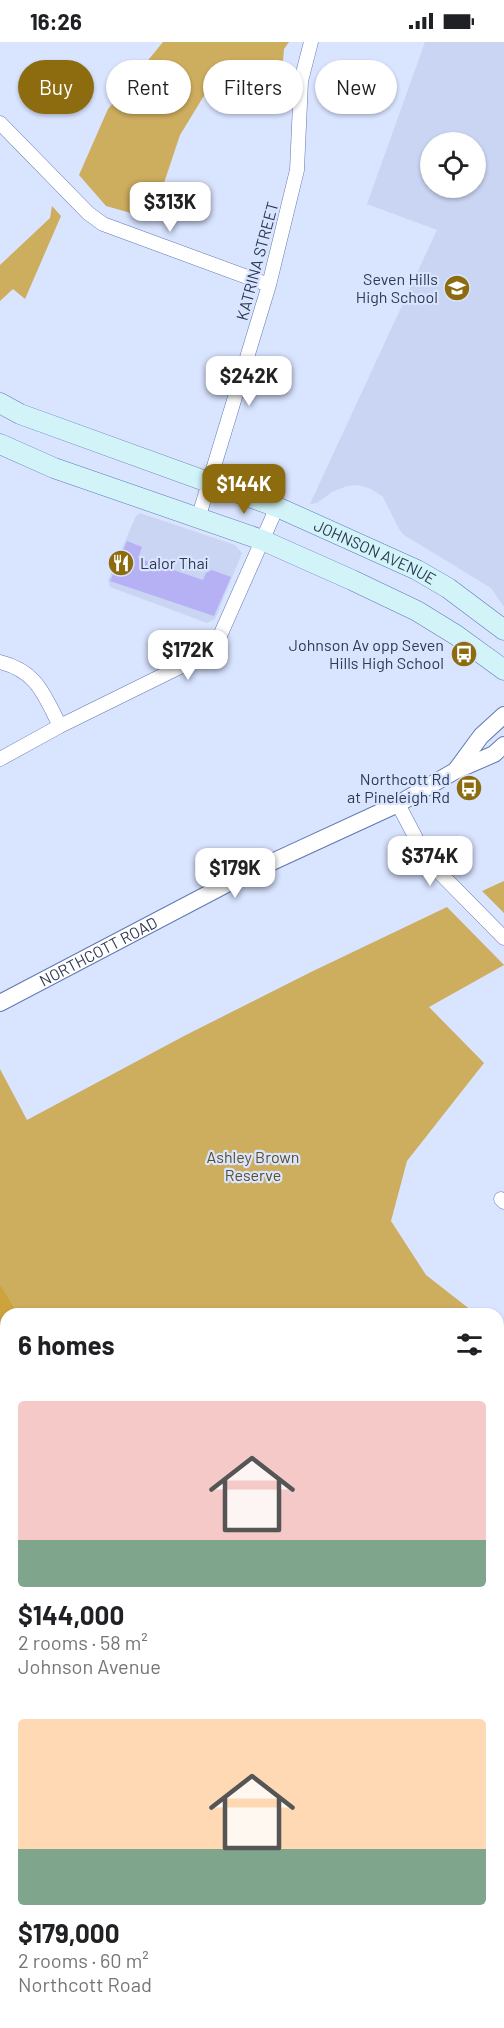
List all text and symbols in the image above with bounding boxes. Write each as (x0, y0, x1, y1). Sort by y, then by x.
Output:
text: 16:26 (30, 8, 82, 34)
chip: Buy (18, 60, 94, 114)
chip: Rent (106, 60, 191, 114)
chip: Filters (203, 60, 303, 114)
chip: New (315, 60, 397, 114)
map controls (420, 132, 486, 198)
button: locate (420, 132, 486, 198)
pin: $313K (128, 182, 212, 233)
text: $313K (144, 189, 196, 213)
street label: KATRINA STREET (232, 199, 281, 322)
place label: Seven Hills High School (356, 269, 438, 306)
school or university icon: Seven Hills High School (442, 273, 472, 303)
pin: $242K (207, 356, 291, 407)
text: $242K (220, 363, 278, 387)
pin: $144K (202, 464, 286, 515)
text: $144K (216, 471, 272, 495)
street label: JOHNSON AVENUE (311, 515, 440, 588)
restaurant icon: Lalor Thai (106, 548, 136, 578)
place label: Lalor Thai (140, 553, 209, 572)
pin: $172K (146, 630, 230, 681)
place label: Johnson Av opp Seven Hills High School (289, 635, 444, 672)
text: $172K (162, 637, 214, 661)
bus stop icon: Johnson Av opp Seven Hills High School (449, 639, 479, 669)
place label: Northcott Rd at Pineleigh Rd (347, 769, 450, 806)
bus stop icon: Northcott Rd at Pineleigh Rd (454, 773, 484, 803)
pin: $374K (388, 836, 472, 887)
text: $374K (402, 843, 458, 867)
pin: $179K (193, 848, 277, 899)
text: $179K (209, 855, 261, 879)
street label: NORTHCOTT ROAD (36, 912, 160, 990)
park label: Ashley Brown Reserve (207, 1147, 299, 1184)
icon: filters (453, 1328, 486, 1361)
text: 6 homes (18, 1329, 115, 1360)
icon: home (198, 1440, 306, 1548)
text: $144,000 (18, 1599, 124, 1630)
text: 2 rooms · 58 m² (18, 1630, 148, 1654)
text: Johnson Avenue (18, 1654, 161, 1678)
icon: home (198, 1758, 306, 1866)
text: $179,000 (18, 1917, 119, 1948)
text: 2 rooms · 60 m² (18, 1948, 149, 1972)
text: Northcott Road (18, 1972, 152, 1996)

